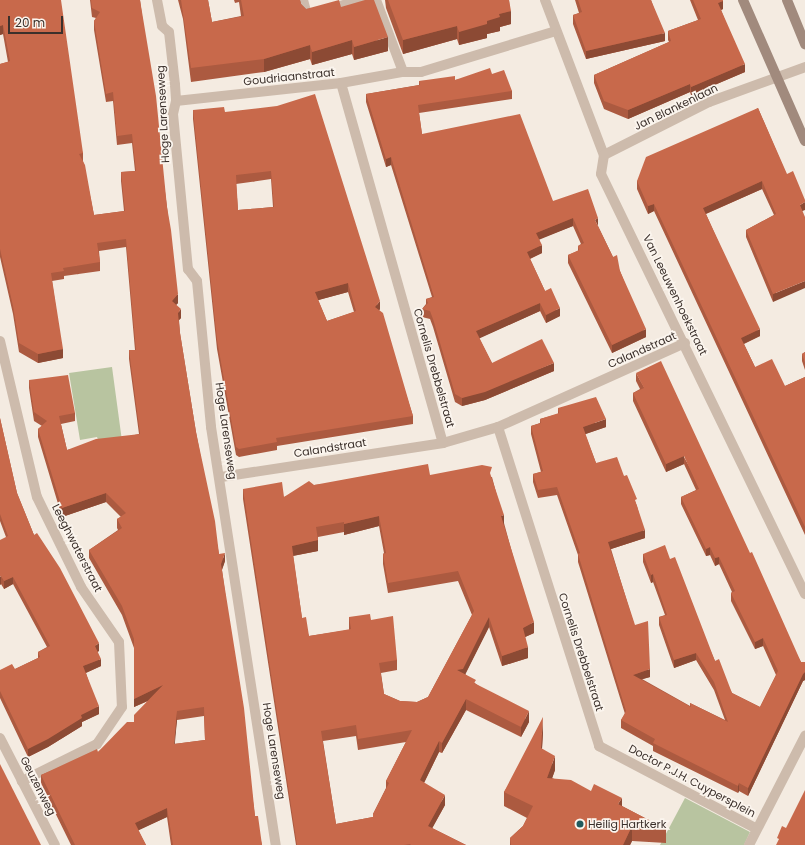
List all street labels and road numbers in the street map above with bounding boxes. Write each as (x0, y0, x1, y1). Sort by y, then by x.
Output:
street label: Hoge Larenseweg (154, 65, 172, 163)
street label: Goudriaanstraat (243, 66, 335, 88)
street label: Jan Blankenlaan (632, 81, 720, 133)
street label: Van Leeuwenhoekstraat (640, 233, 710, 357)
street label: Cornelis Drebbelstraat (411, 307, 457, 429)
street label: Calandstraat (606, 329, 678, 371)
street label: Hoge Larenseweg (213, 382, 239, 480)
street label: Calandstraat (293, 436, 367, 460)
street label: Leeghwaterstraat (49, 502, 105, 594)
street label: Cornelis Drebbelstraat (556, 591, 606, 713)
street label: Hoge Larenseweg (260, 702, 288, 800)
street label: Doctor P.J.H. Cuypersplein (626, 742, 758, 820)
street label: Geuzenweg (17, 754, 59, 818)

